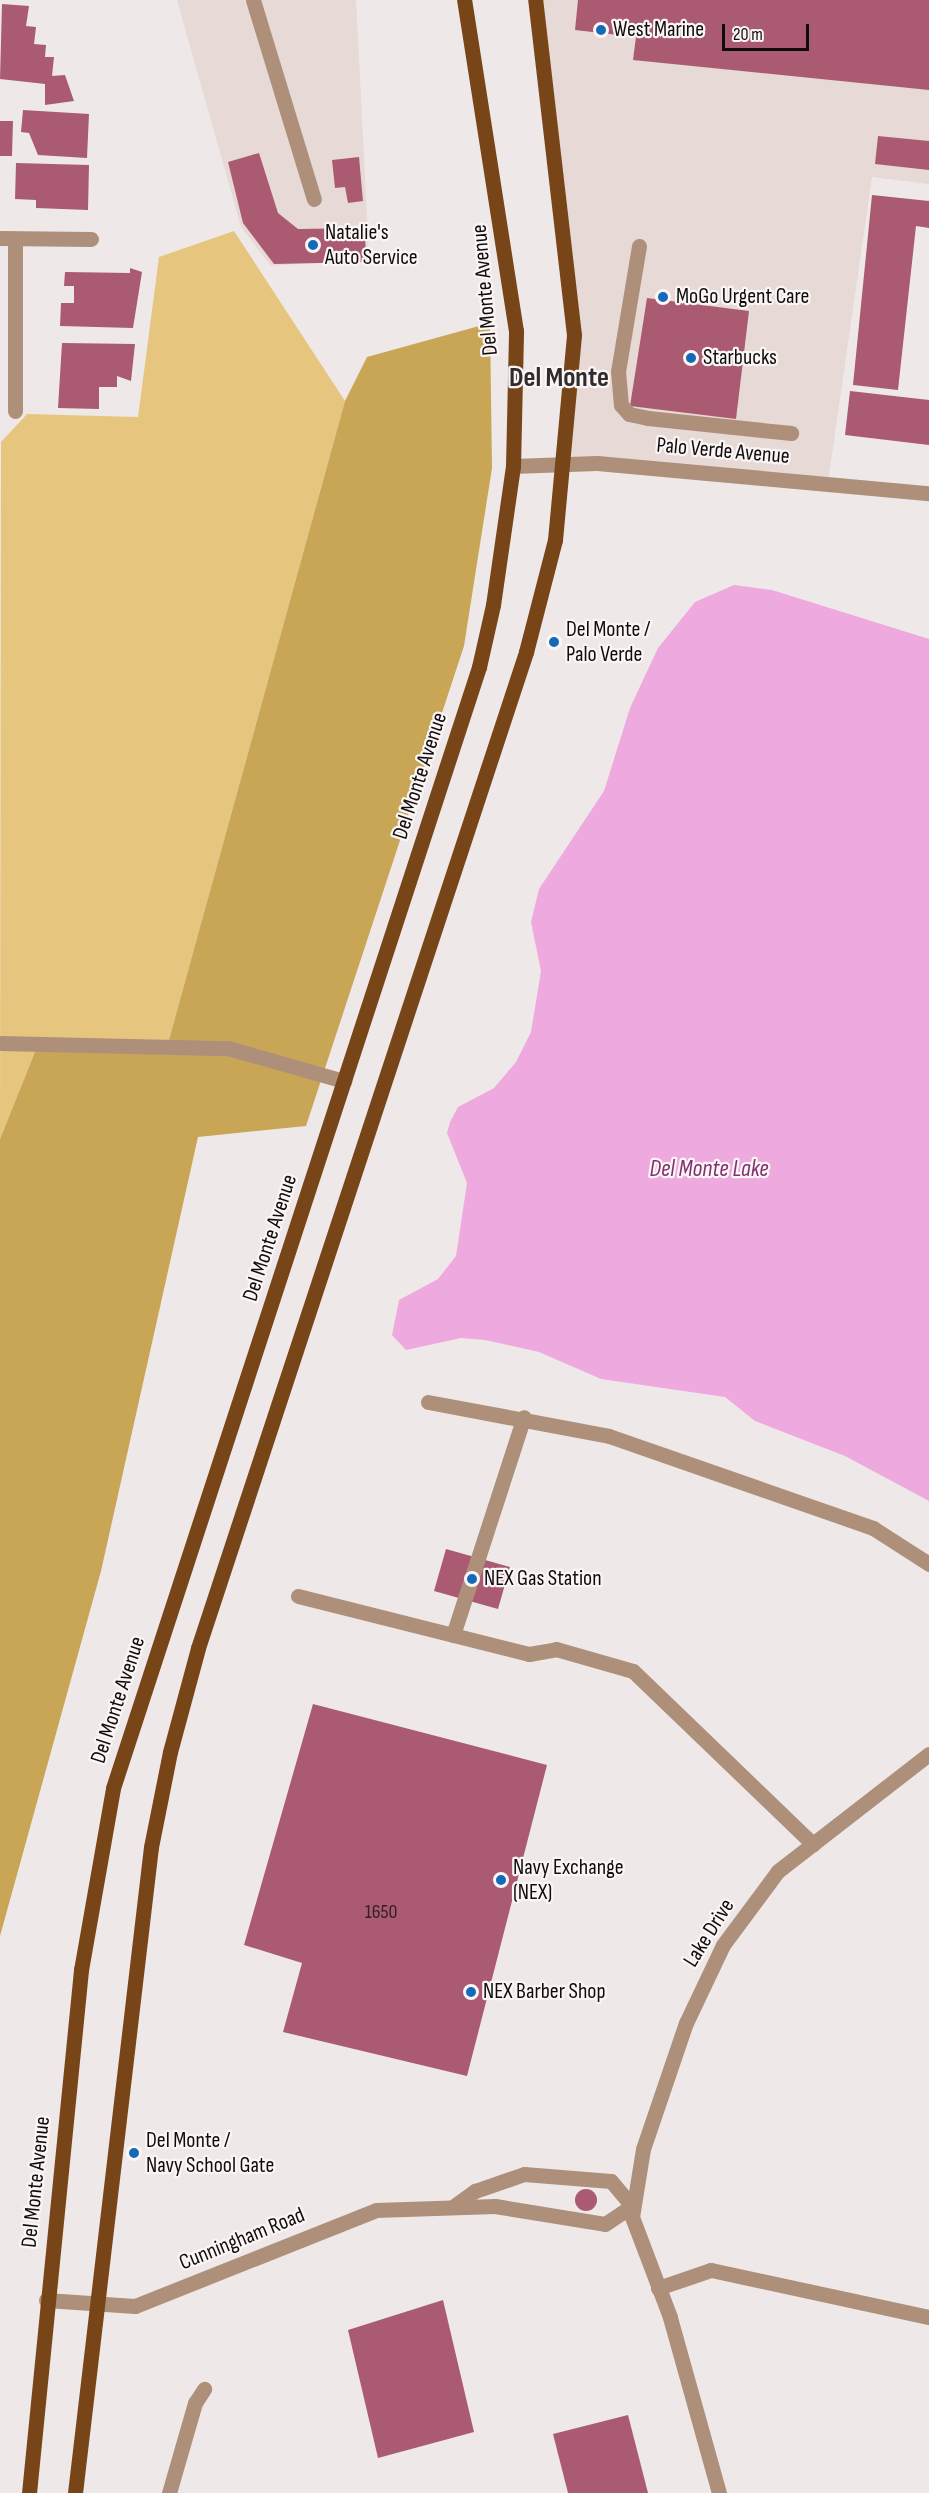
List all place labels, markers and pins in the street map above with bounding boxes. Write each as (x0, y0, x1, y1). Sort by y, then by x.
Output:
place label: West Marine (613, 17, 704, 43)
marker: West Marine (594, 23, 608, 37)
place label: Natalie's Auto Service (325, 219, 418, 270)
marker: Natalie's Auto Service (306, 238, 320, 252)
place label: MoGo Urgent Care (676, 284, 809, 310)
marker: MoGo Urgent Care (654, 288, 672, 306)
place label: Starbucks (703, 345, 777, 371)
marker: Starbucks (684, 351, 698, 365)
place label: Del Monte / Palo Verde (566, 616, 650, 668)
marker: Del Monte / Palo Verde (547, 635, 561, 649)
place label: NEX Gas Station (484, 1566, 602, 1592)
marker: NEX Gas Station (465, 1572, 479, 1586)
place label: Navy Exchange (NEX) (513, 1854, 624, 1906)
marker: Navy Exchange (NEX) (494, 1873, 508, 1887)
place label: NEX Barber Shop (483, 1979, 606, 2005)
marker: NEX Barber Shop (464, 1985, 478, 1999)
place label: Del Monte / Navy School Gate (146, 2127, 274, 2178)
marker: Del Monte / Navy School Gate (127, 2146, 141, 2160)

